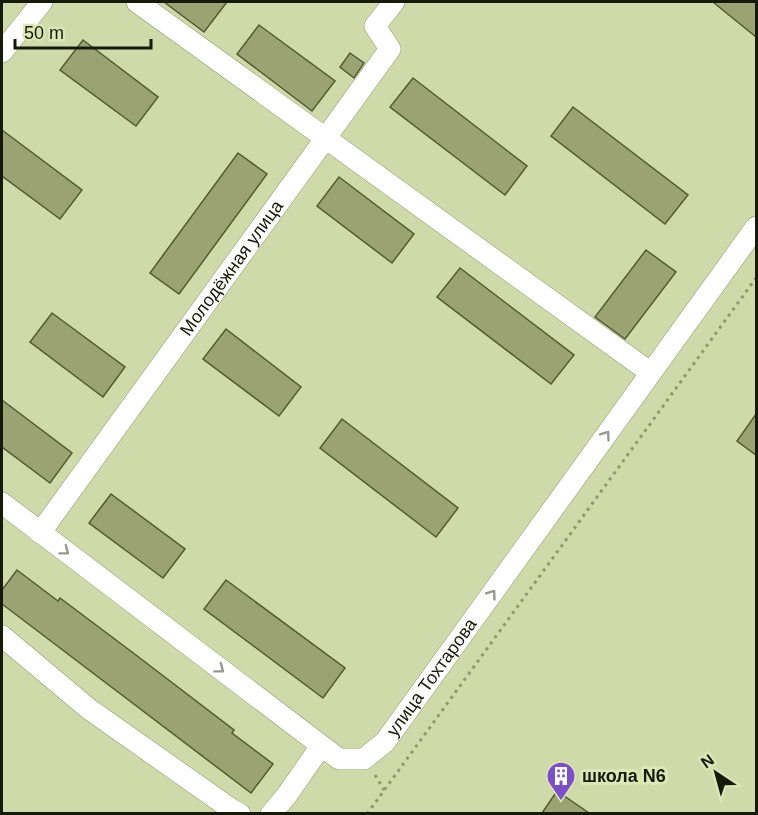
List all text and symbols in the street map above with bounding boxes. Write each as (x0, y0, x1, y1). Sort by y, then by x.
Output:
scale bar (15, 12, 152, 50)
text: 50 m (24, 23, 64, 43)
street label: Молодёжная улица (176, 196, 288, 340)
one-way arrow (599, 431, 610, 442)
one-way arrow (58, 544, 69, 555)
one-way arrow (485, 589, 496, 600)
street label: улица Тохтарова (383, 614, 481, 740)
one-way arrow (213, 662, 224, 673)
north arrow (686, 743, 746, 803)
text: N (698, 751, 717, 772)
building icon: школа N6 (545, 760, 577, 802)
place label: школа N6 (582, 766, 666, 786)

